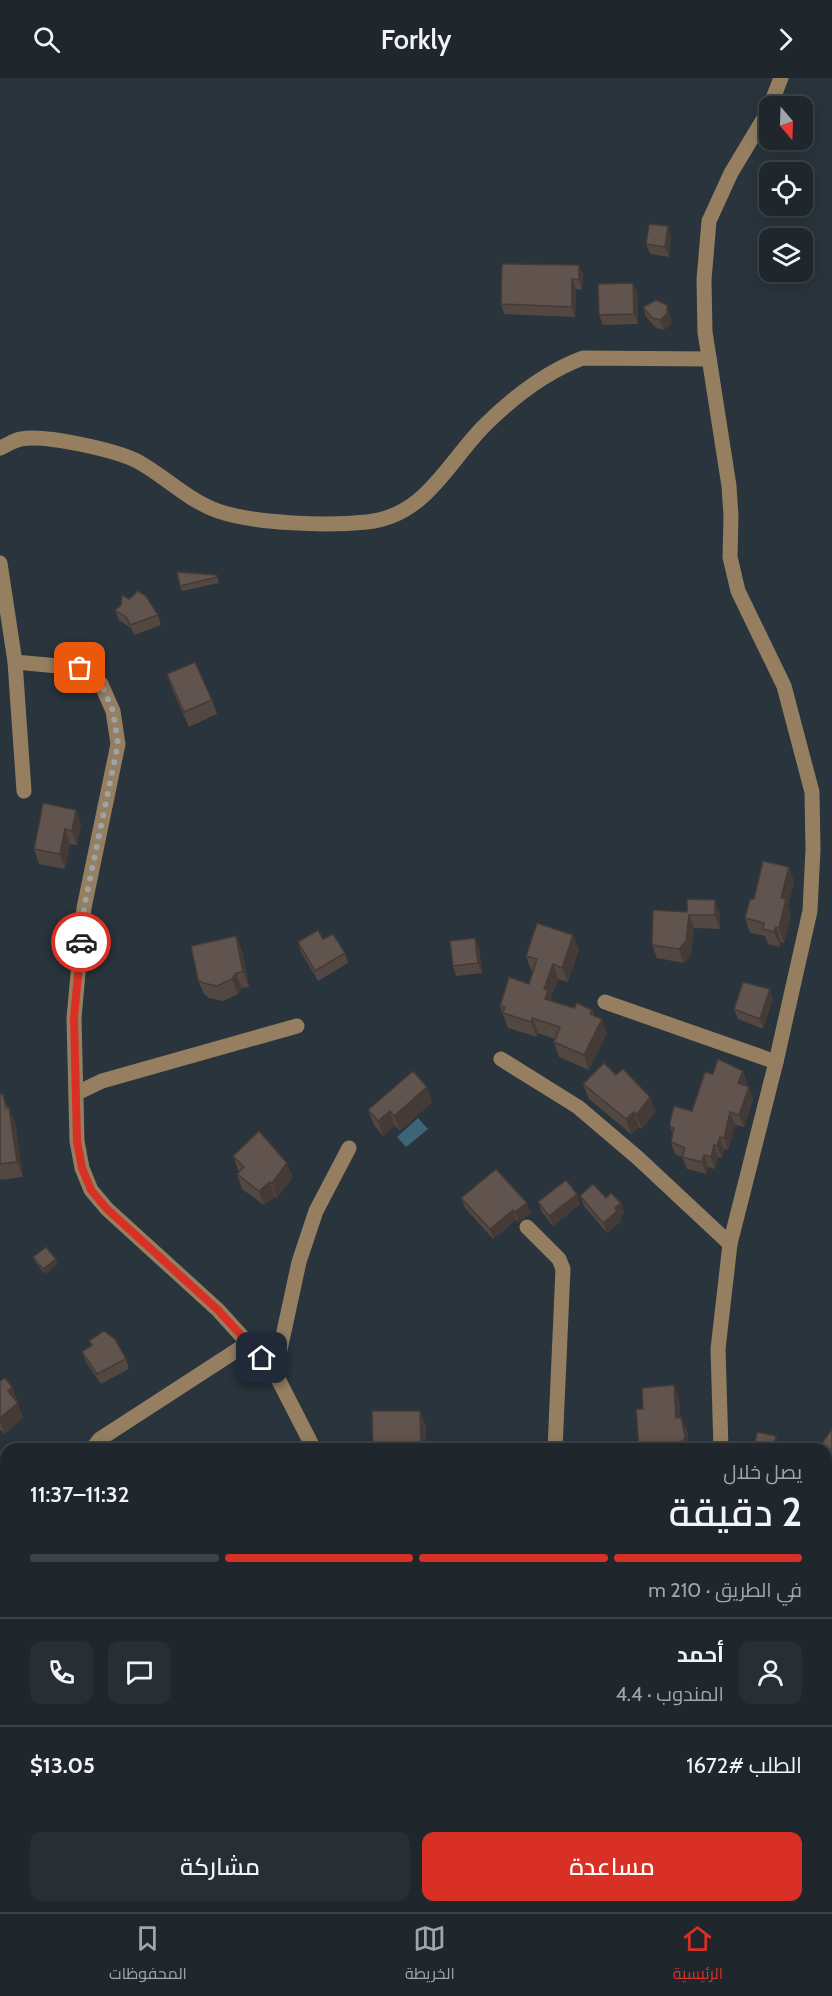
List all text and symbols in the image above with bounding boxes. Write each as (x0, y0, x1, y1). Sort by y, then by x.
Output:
icon: search (30, 23, 63, 56)
text: Forkly (381, 23, 451, 56)
icon: forward (769, 23, 802, 56)
north arrow (759, 96, 813, 150)
map controls (759, 96, 813, 282)
button: locate (759, 162, 813, 216)
button: layers (759, 228, 813, 282)
pin (54, 642, 105, 693)
icon: bag (63, 651, 96, 684)
courier (51, 912, 111, 972)
icon: car (65, 926, 98, 959)
pin (236, 1332, 287, 1383)
icon: home (245, 1341, 278, 1374)
text: يصل خلال (723, 1460, 802, 1484)
text: 11:32–11:37 (30, 1481, 129, 1508)
text: 2 دقيقة (669, 1488, 802, 1536)
text: في الطريق · 210 m (648, 1578, 802, 1602)
button: phone (30, 1641, 93, 1704)
button: chat (108, 1641, 171, 1704)
text: أحمد (677, 1641, 724, 1668)
button: person (739, 1641, 802, 1704)
text: المندوب · 4.4 (616, 1682, 724, 1706)
text: $13.05 (30, 1752, 95, 1779)
text: الطلب #1672 (686, 1752, 802, 1779)
button: مشاركة (30, 1832, 410, 1901)
button: مساعدة (422, 1832, 802, 1901)
tab: المحفوظات (109, 1922, 187, 1988)
tab: الخريطة (405, 1922, 455, 1988)
tab: الرئيسية (673, 1922, 723, 1988)

